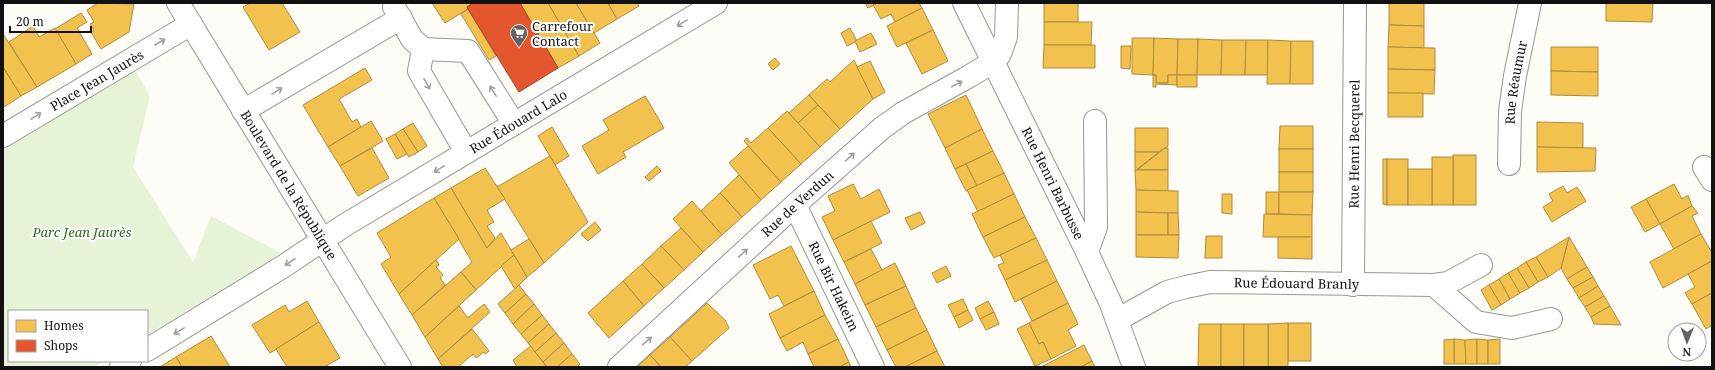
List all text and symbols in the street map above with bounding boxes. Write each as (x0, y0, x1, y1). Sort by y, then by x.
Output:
scale bar (10, 8, 91, 34)
text: 20 m (16, 13, 44, 30)
place label: Carrefour Contact (532, 17, 593, 50)
one-way arrow (677, 19, 688, 27)
supermarket icon: Carrefour Contact (509, 23, 529, 48)
one-way arrow (154, 38, 166, 46)
street label: Rue Réaumur (1501, 39, 1531, 125)
street label: Place Jean Jaurès (47, 45, 147, 115)
one-way arrow (423, 78, 431, 90)
one-way arrow (951, 79, 963, 87)
street label: Rue Henri Becquerel (1345, 80, 1363, 208)
street label: Rue Édouard Lalo (466, 85, 570, 158)
one-way arrow (271, 86, 283, 94)
one-way arrow (489, 86, 497, 97)
street label: Boulevard de la République (236, 107, 341, 263)
one-way arrow (30, 112, 42, 120)
street label: Rue Henri Barbusse (1018, 124, 1088, 243)
one-way arrow (845, 152, 856, 161)
one-way arrow (433, 165, 445, 173)
street label: Rue de Verdun (757, 166, 838, 241)
park label: Parc Jean Jaurès (31, 223, 132, 241)
street label: Rue Bir Hakeim (805, 238, 863, 334)
one-way arrow (738, 248, 748, 258)
one-way arrow (284, 259, 296, 267)
street label: Rue Édouard Branly (1234, 273, 1360, 293)
legend (8, 310, 148, 362)
text: Homes (44, 317, 84, 334)
north arrow (1667, 322, 1707, 362)
one-way arrow (173, 327, 185, 335)
one-way arrow (642, 336, 653, 345)
text: Shops (44, 337, 78, 354)
text: N (1682, 345, 1691, 360)

